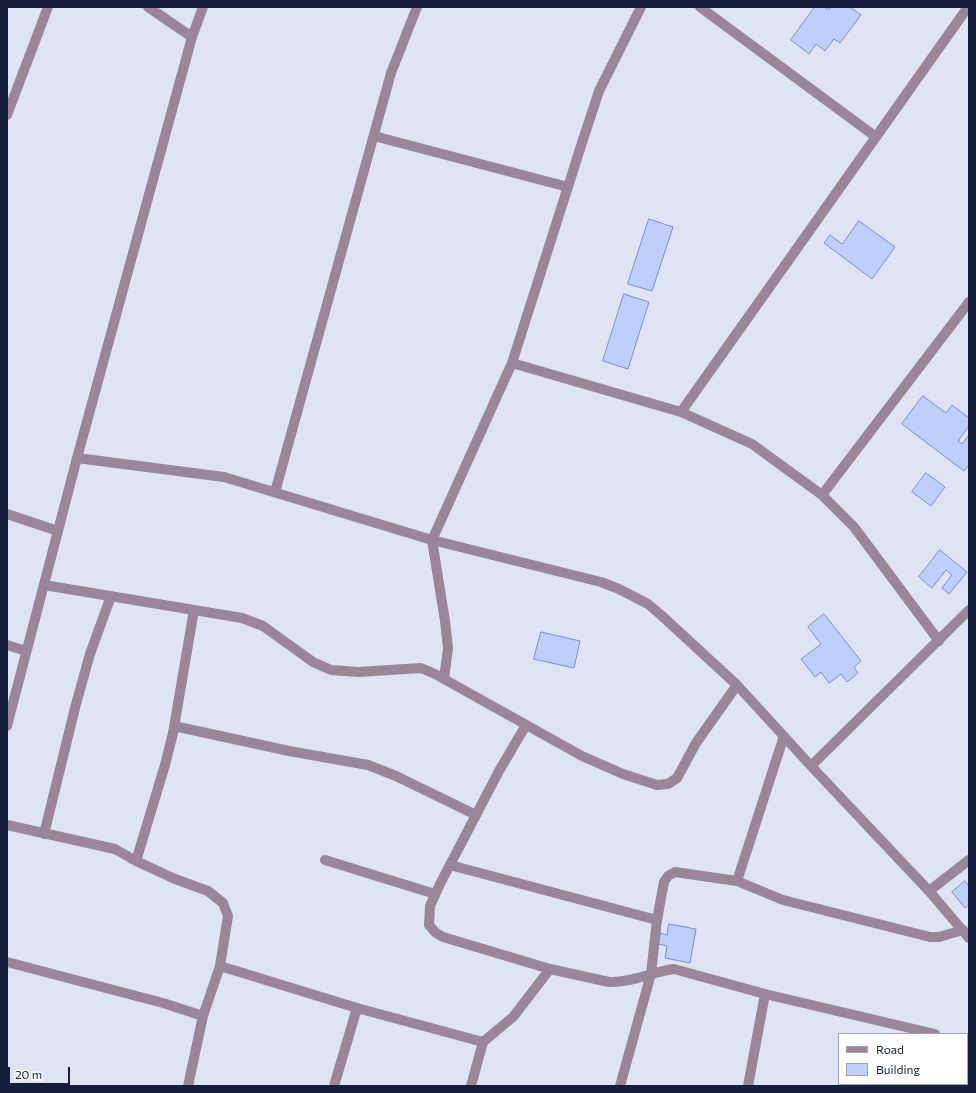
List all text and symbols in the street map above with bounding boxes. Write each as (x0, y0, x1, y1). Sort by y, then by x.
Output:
legend (838, 1033, 968, 1085)
text: Road (876, 1042, 904, 1056)
scale bar (10, 1059, 72, 1085)
text: Building (876, 1062, 920, 1076)
text: 20 m (15, 1067, 42, 1081)

